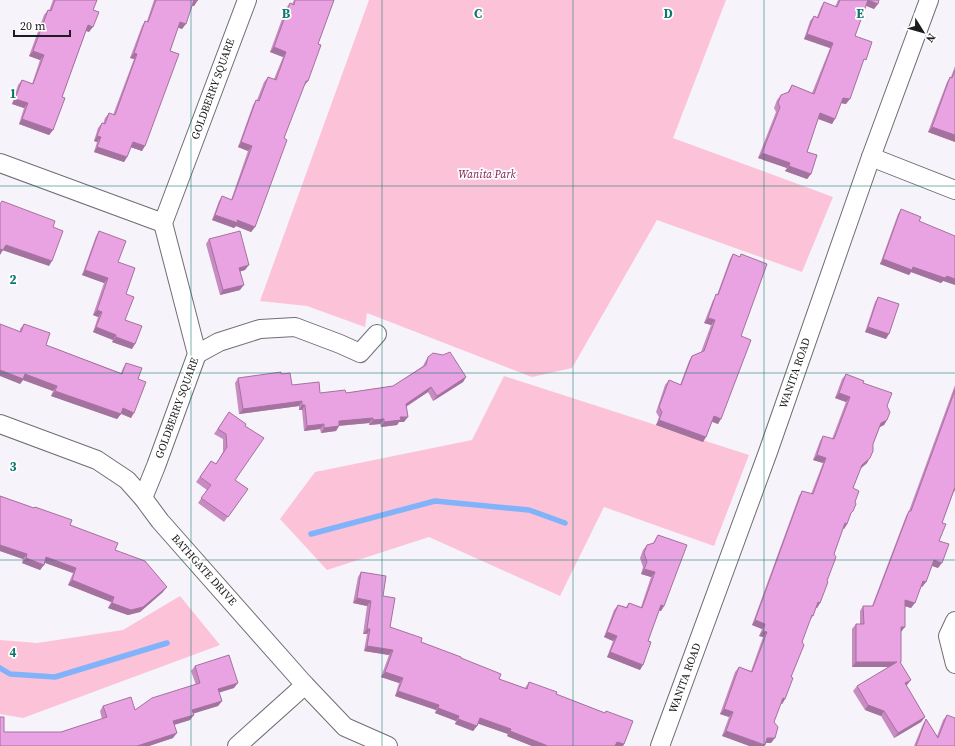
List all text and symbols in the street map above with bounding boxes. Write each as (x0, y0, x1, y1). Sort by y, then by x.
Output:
text: B (282, 5, 291, 22)
text: C (474, 5, 482, 22)
text: D (663, 5, 673, 22)
text: E (856, 5, 864, 22)
scale bar (14, 12, 70, 38)
north arrow (903, 12, 943, 52)
text: 20 m (20, 18, 46, 34)
text: N (922, 30, 939, 45)
street label: GOLDBERRY SQUARE (188, 36, 238, 142)
text: 1 (9, 85, 17, 102)
park label: Wanita Park (458, 167, 516, 182)
text: 2 (9, 271, 17, 288)
street label: WANITA ROAD (776, 336, 814, 410)
street label: GOLDBERRY SQUARE (152, 355, 202, 461)
text: 3 (9, 458, 17, 475)
street label: BATHGATE DRIVE (168, 531, 240, 609)
street label: WANITA ROAD (665, 641, 705, 715)
text: 4 (9, 644, 17, 661)

